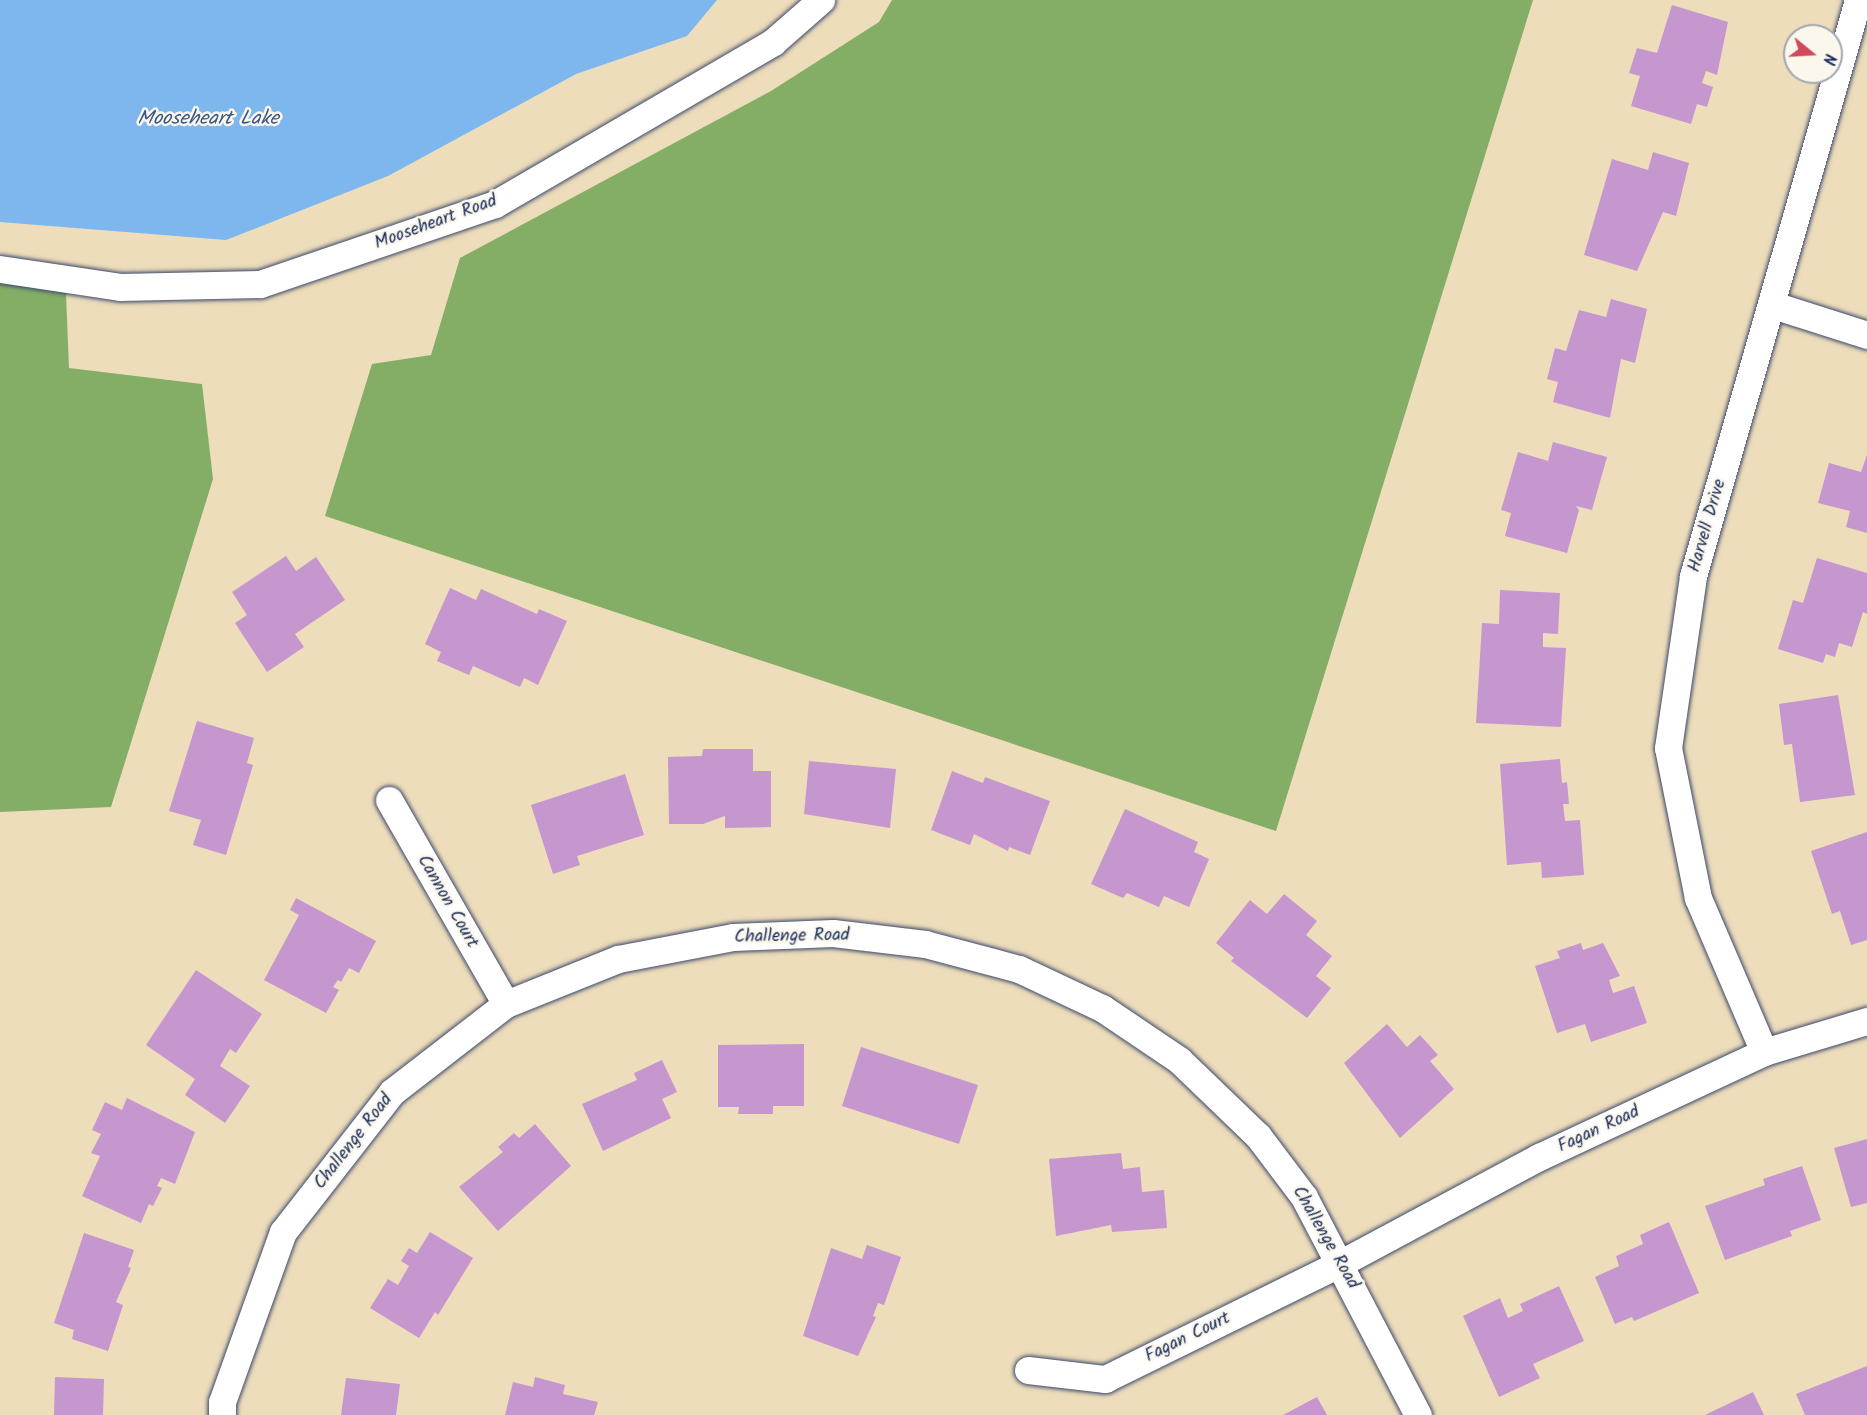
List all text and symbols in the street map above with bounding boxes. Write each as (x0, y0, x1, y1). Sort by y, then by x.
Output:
north arrow (1783, 24, 1843, 84)
text: N (1815, 50, 1842, 68)
water label: Mooseheart Lake (137, 107, 279, 131)
street label: Mooseheart Road (372, 191, 500, 255)
street label: Harvell Drive (1684, 477, 1732, 575)
street label: Cannon Court (412, 852, 482, 952)
street label: Challenge Road (734, 925, 850, 949)
street label: Challenge Road (310, 1090, 398, 1194)
street label: Fagan Road (1555, 1102, 1643, 1158)
street label: Challenge Road (1287, 1183, 1363, 1293)
street label: Fagan Court (1142, 1308, 1234, 1368)

